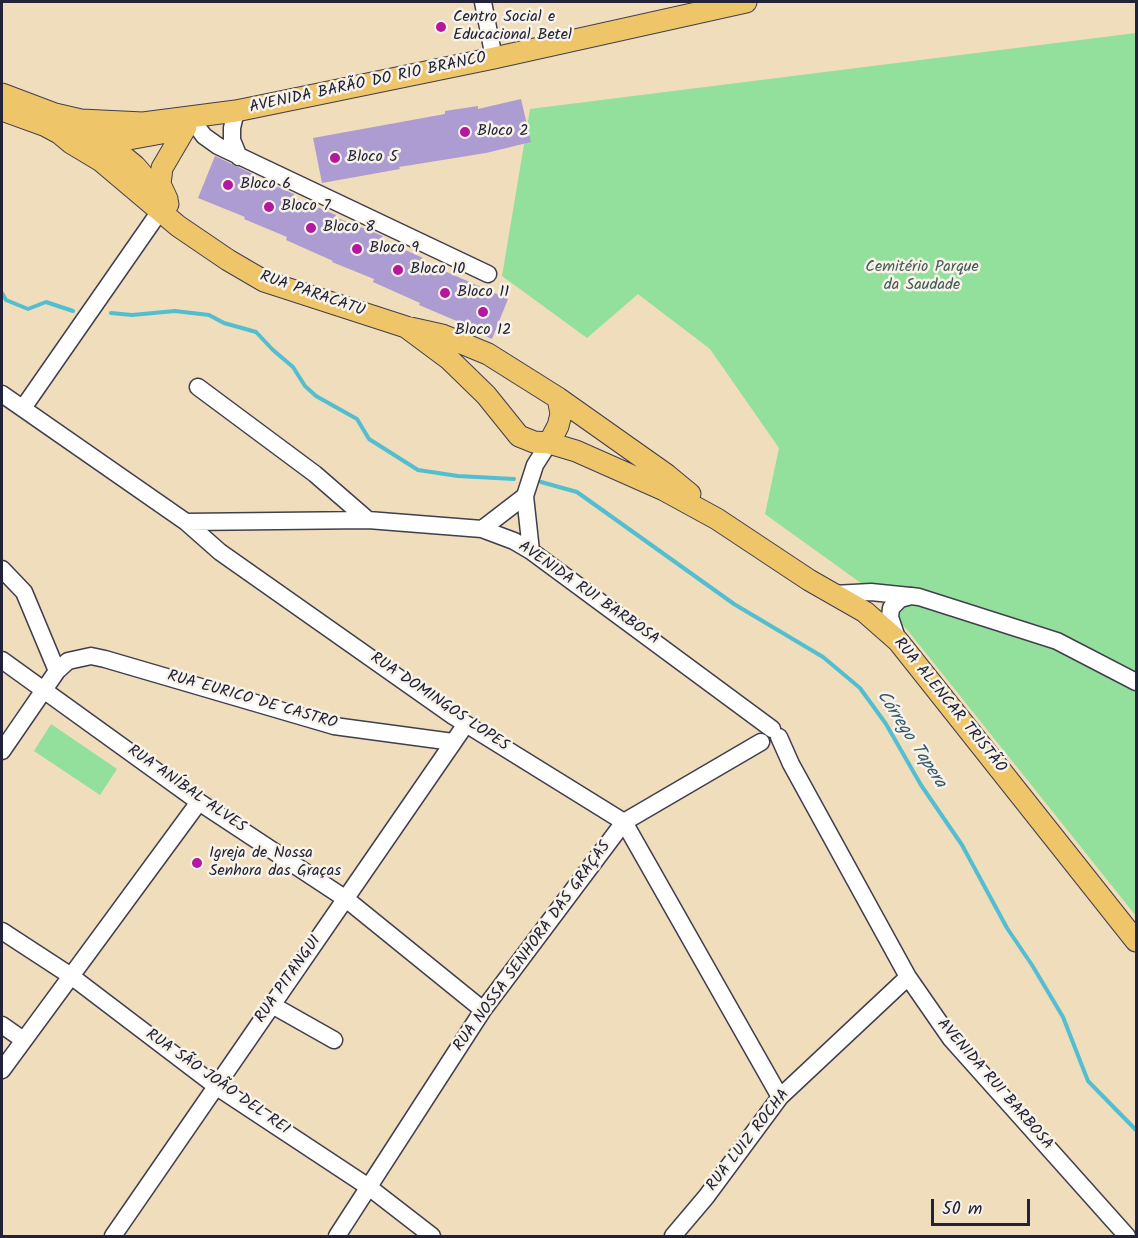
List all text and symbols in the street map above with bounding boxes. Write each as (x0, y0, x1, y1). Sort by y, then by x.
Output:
place label: Centro Social e Educacional Betel (453, 8, 572, 46)
marker: Centro Social e Educacional Betel (434, 20, 448, 34)
street label: AVENIDA BARÃO DO RIO BRANCO (248, 49, 488, 119)
place label: Bloco 2 (477, 122, 528, 142)
marker: Bloco 2 (458, 125, 472, 139)
place label: Bloco 5 (347, 148, 398, 168)
marker: Bloco 5 (328, 151, 342, 165)
place label: Bloco 6 (240, 175, 291, 195)
marker: Bloco 6 (221, 178, 235, 192)
place label: Bloco 7 (281, 197, 331, 217)
marker: Bloco 7 (262, 200, 276, 214)
place label: Bloco 8 (323, 218, 375, 238)
marker: Bloco 8 (304, 221, 318, 235)
place label: Bloco 9 (369, 239, 419, 259)
marker: Bloco 9 (350, 242, 364, 256)
park label: Cemitério Parque da Saudade (865, 258, 979, 296)
place label: Bloco 10 (410, 260, 465, 280)
marker: Bloco 10 (391, 263, 405, 277)
street label: RUA PARACATU (257, 268, 367, 322)
place label: Bloco 11 (457, 283, 509, 303)
marker: Bloco 11 (438, 286, 452, 300)
marker: Bloco 12 (476, 305, 490, 319)
place label: Bloco 12 (455, 321, 511, 341)
street label: AVENIDA RUI BARBOSA (514, 538, 662, 650)
street label: RUA ALENCAR TRISTÃO (889, 635, 1009, 777)
street label: RUA DOMINGOS LOPES (366, 649, 512, 757)
street label: RUA EURICO DE CASTRO (165, 668, 339, 734)
water label: Córrego Tapera (870, 687, 950, 793)
street label: RUA ANÍBAL ALVES (123, 742, 249, 838)
street label: RUA NOSSA SENHORA DAS GRAÇAS (450, 838, 616, 1056)
place label: Igreja de Nossa Senhora das Graças (209, 844, 341, 882)
marker: Igreja de Nossa Senhora das Graças (190, 856, 204, 870)
street label: RUA PITANGUI (252, 933, 326, 1027)
street label: AVENIDA RUI BARBOSA (932, 1015, 1056, 1155)
street label: RUA SÃO JOÃO DEL REI (141, 1026, 293, 1140)
street label: RUA LUIZ ROCHA (703, 1086, 795, 1196)
scale bar (934, 1187, 1033, 1225)
text: 50 m (942, 1195, 982, 1224)

